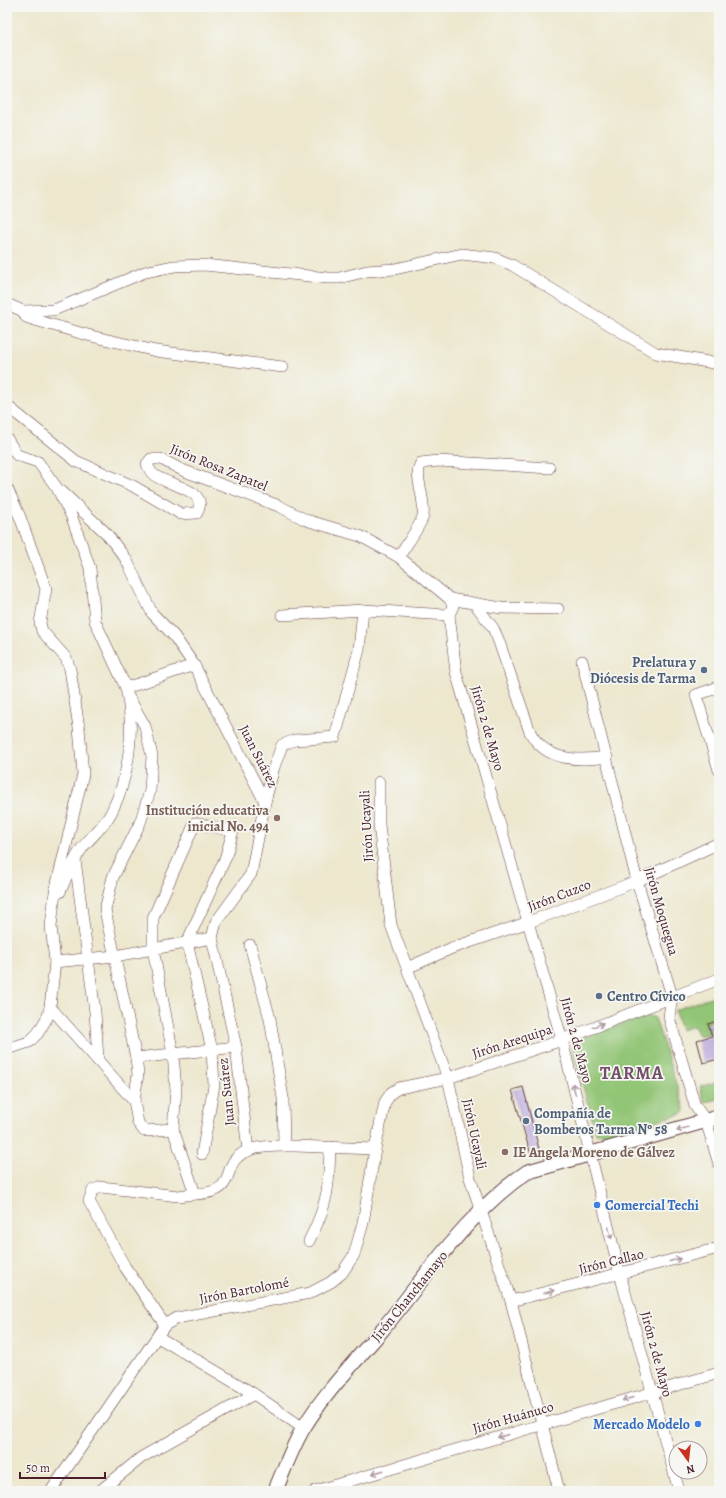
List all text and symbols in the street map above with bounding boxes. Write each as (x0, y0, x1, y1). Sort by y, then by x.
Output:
street label: Jirón Rosa Zapatel (167, 439, 271, 496)
place label: Prelatura y Diócesis de Tarma (590, 653, 696, 688)
marker: Prelatura y Diócesis de Tarma (699, 665, 709, 675)
street label: Jirón 2 de Mayo (466, 683, 509, 773)
street label: Juan Suárez (235, 722, 282, 791)
street label: Jirón Ucayali (355, 789, 378, 862)
place label: Institución educativa inicial No. 494 (146, 801, 269, 836)
marker: Institución educativa inicial No. 494 (272, 813, 282, 823)
street label: Jirón Moquegua (640, 865, 683, 958)
street label: Jirón Cuzco (525, 875, 594, 916)
place label: Centro Cívico (607, 987, 686, 1006)
marker: Centro Cívico (594, 991, 604, 1001)
street label: Jirón 2 de Mayo (556, 995, 597, 1085)
street label: Jirón Arequipa (470, 1019, 555, 1063)
one-way arrow (591, 1021, 603, 1029)
street label: Juan Suárez (213, 1057, 240, 1127)
district label: TARMA (600, 1061, 664, 1085)
one-way arrow (570, 1083, 577, 1096)
street label: Jirón Ucayali (458, 1097, 491, 1171)
place label: Compañía de Bomberos Tarma Nº 58 (534, 1104, 668, 1139)
marker: Compañía de Bomberos Tarma Nº 58 (521, 1116, 531, 1126)
one-way arrow (675, 1125, 688, 1133)
place label: IE Angela Moreno de Gálvez (513, 1143, 676, 1162)
marker: IE Angela Moreno de Gálvez (500, 1147, 510, 1157)
place label: Comercial Techi (605, 1196, 699, 1215)
marker: Comercial Techi (592, 1200, 602, 1210)
one-way arrow (607, 1226, 614, 1239)
street label: Jirón Callao (577, 1244, 646, 1279)
street label: Jirón Chanchamayo (367, 1247, 452, 1346)
one-way arrow (668, 1256, 681, 1263)
street label: Jirón Bartolomé (198, 1272, 291, 1309)
one-way arrow (542, 1288, 555, 1295)
street label: Jirón 2 de Mayo (636, 1309, 677, 1399)
one-way arrow (622, 1396, 635, 1403)
street label: Jirón Huánuco (470, 1397, 556, 1438)
place label: Mercado Modelo (593, 1415, 690, 1434)
marker: Mercado Modelo (693, 1419, 703, 1429)
one-way arrow (497, 1433, 510, 1440)
north arrow (668, 1440, 708, 1480)
scale bar (20, 1454, 105, 1480)
text: 50 m (26, 1460, 50, 1476)
text: N (685, 1461, 696, 1477)
one-way arrow (372, 1469, 385, 1476)

